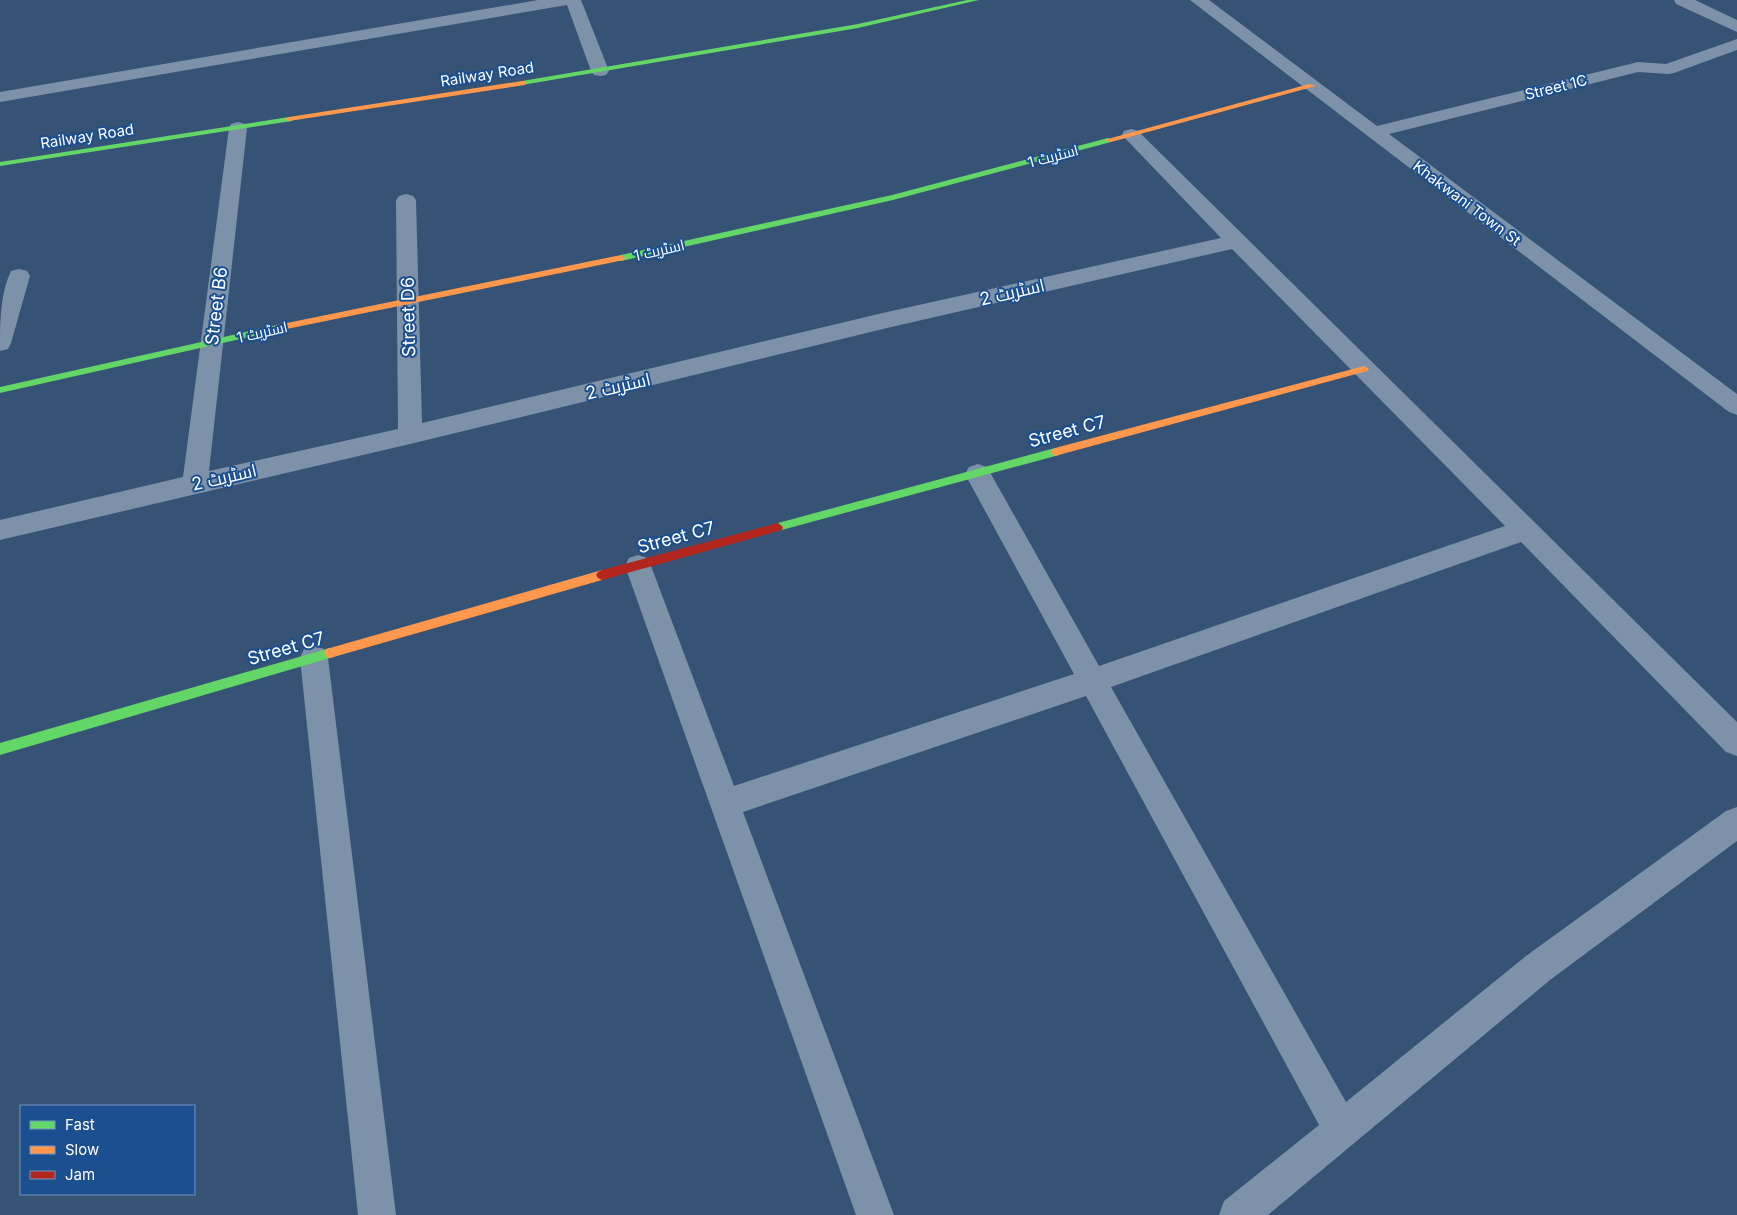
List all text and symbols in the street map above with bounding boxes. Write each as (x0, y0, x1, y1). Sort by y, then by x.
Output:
street label: Railway Road (439, 57, 535, 91)
street label: Street 1C (1523, 70, 1589, 104)
street label: Railway Road (39, 119, 135, 153)
street label: اسٹریٹ 1 (1025, 140, 1081, 172)
street label: Khakwani Town St (1409, 156, 1525, 250)
street label: اسٹریٹ 1 (632, 235, 686, 265)
street label: Street B6 (201, 266, 231, 346)
street label: اسٹریٹ 2 (977, 274, 1047, 311)
street label: Street D6 (397, 277, 419, 357)
street label: اسٹریٹ 1 (235, 317, 289, 347)
street label: اسٹریٹ 2 (583, 368, 653, 405)
street label: Street C7 (1026, 411, 1108, 451)
street label: اسٹریٹ 2 (189, 459, 259, 496)
street label: Street C7 (635, 517, 717, 557)
street label: Street C7 (245, 627, 327, 669)
legend (20, 1105, 195, 1195)
text: Fast (65, 1115, 95, 1134)
text: Slow (65, 1140, 99, 1159)
text: Jam (65, 1165, 95, 1184)

